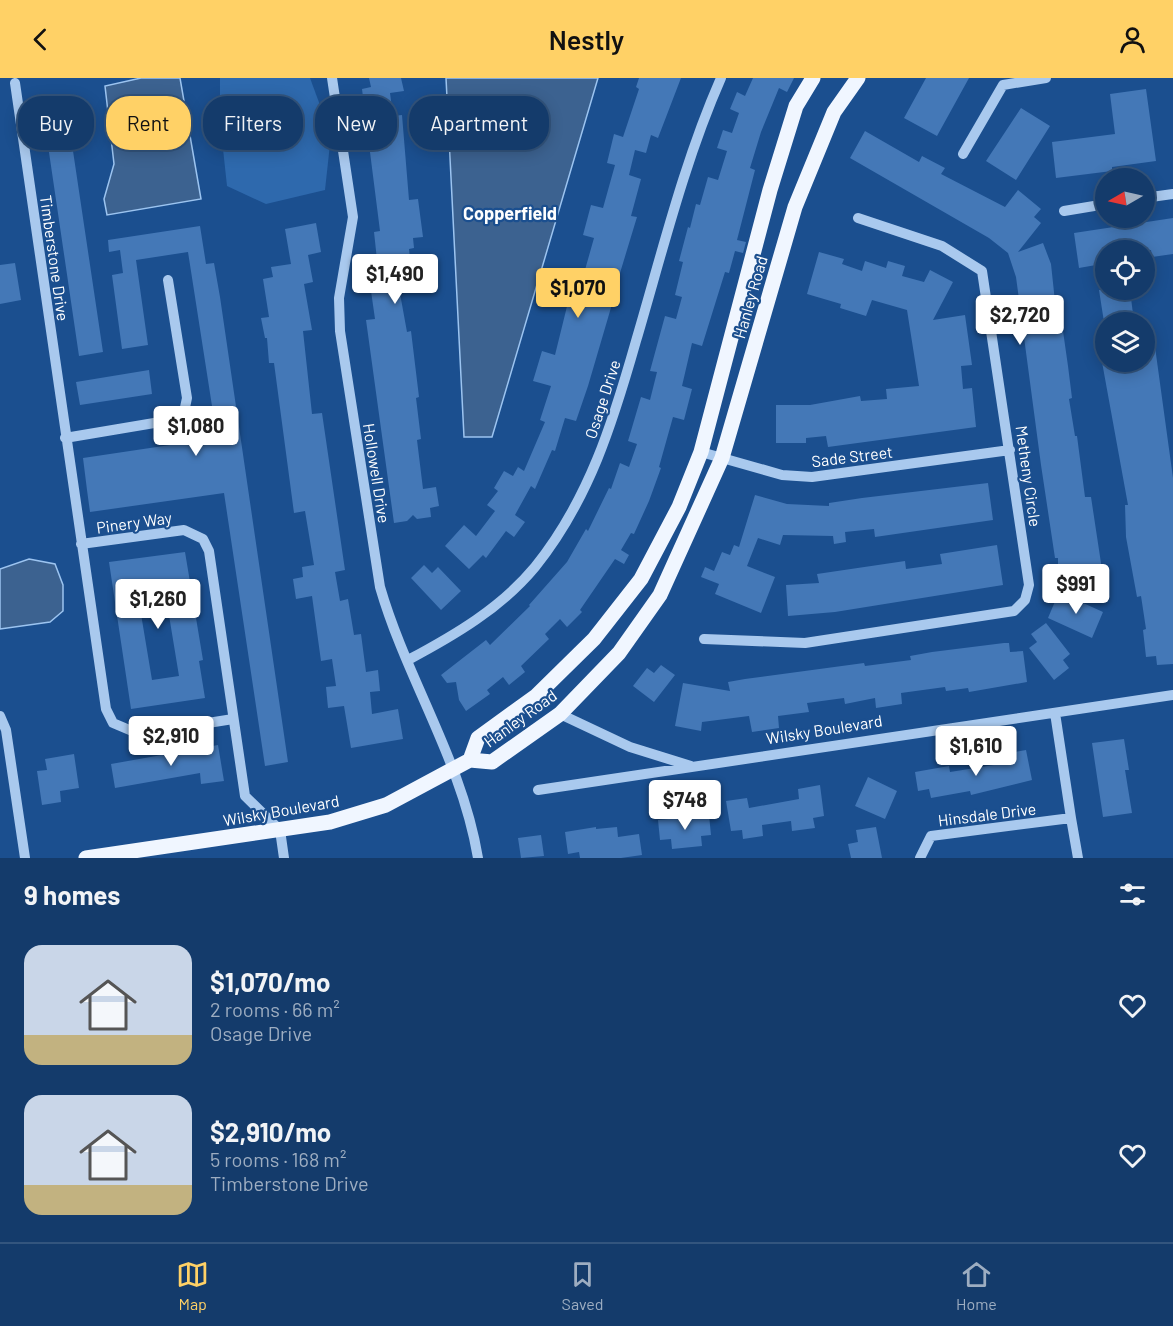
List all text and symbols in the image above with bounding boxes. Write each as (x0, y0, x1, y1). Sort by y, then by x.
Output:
icon: back (24, 23, 57, 56)
text: Nestly (549, 23, 624, 55)
icon: person (1116, 23, 1149, 56)
chip: Buy (18, 96, 94, 150)
chip: Rent (106, 96, 191, 150)
chip: Filters (203, 96, 303, 150)
chip: New (315, 96, 397, 150)
chip: Apartment (409, 96, 549, 150)
north arrow (1095, 168, 1155, 228)
map controls (1095, 168, 1155, 372)
street label: Timberstone Drive (37, 194, 73, 322)
district label: Copperfield (463, 202, 557, 224)
button: locate (1095, 240, 1155, 300)
street label: Hanley Road (729, 253, 771, 341)
pin: $1,490 (346, 254, 444, 305)
text: $1,490 (366, 261, 424, 285)
pin: $1,070 (529, 268, 627, 319)
text: $1,070 (550, 275, 606, 299)
pin: $2,720 (971, 295, 1069, 346)
text: $2,720 (990, 302, 1050, 326)
button: layers (1095, 312, 1155, 372)
street label: Osage Drive (580, 357, 624, 441)
pin: $1,080 (147, 406, 245, 457)
text: $1,080 (168, 413, 224, 437)
street label: Hollowell Drive (360, 422, 394, 524)
street label: Metheny Circle (1013, 424, 1045, 528)
street label: Sade Street (810, 442, 894, 470)
street label: Pinery Way (95, 507, 174, 537)
pin: $991 (1040, 564, 1112, 615)
text: $991 (1056, 571, 1096, 595)
pin: $1,260 (109, 579, 207, 630)
text: $1,260 (129, 586, 187, 610)
street label: Hanley Road (480, 685, 560, 751)
street label: Wilsky Boulevard (764, 710, 884, 748)
pin: $2,910 (122, 716, 220, 767)
text: $2,910 (143, 723, 199, 747)
pin: $1,610 (927, 726, 1025, 777)
text: $1,610 (950, 733, 1002, 757)
pin: $748 (649, 780, 721, 831)
text: $748 (663, 787, 707, 811)
street label: Wilsky Boulevard (221, 790, 341, 830)
street label: Hinsdale Drive (937, 799, 1037, 829)
icon: filters (1116, 878, 1149, 911)
text: 9 homes (24, 879, 120, 910)
text: $1,070/mo (210, 966, 330, 997)
icon: home (72, 969, 144, 1041)
icon: heart (1116, 989, 1149, 1022)
text: 2 rooms · 66 m² (210, 997, 340, 1021)
text: Osage Drive (210, 1021, 312, 1045)
text: $2,910/mo (210, 1116, 331, 1147)
icon: home (72, 1119, 144, 1191)
icon: heart (1116, 1139, 1149, 1172)
text: 5 rooms · 168 m² (210, 1147, 346, 1171)
text: Timberstone Drive (210, 1171, 369, 1195)
tab: Map (176, 1258, 209, 1313)
tab: Saved (562, 1258, 604, 1313)
tab: Home (956, 1258, 997, 1313)

